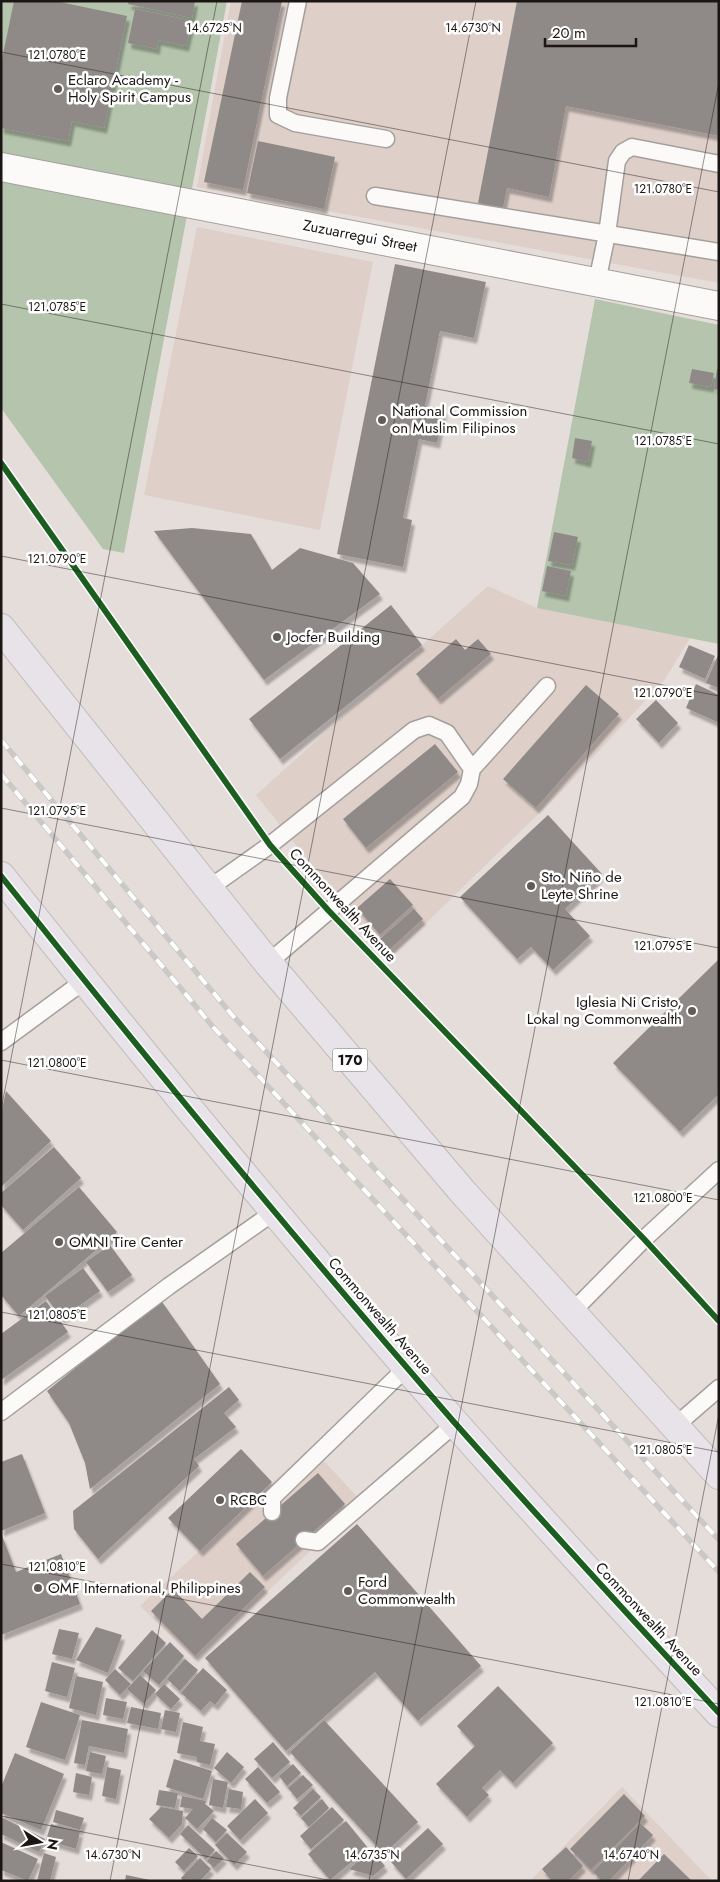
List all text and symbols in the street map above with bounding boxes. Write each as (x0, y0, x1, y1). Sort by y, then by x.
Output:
scale bar (545, 15, 636, 47)
text: 14.6725°N (186, 19, 242, 37)
text: 14.6730°N (445, 19, 501, 37)
text: 20 m (552, 22, 586, 44)
text: 121.0780°E (28, 46, 86, 64)
place label: Eclaro Academy - Holy Spirit Campus (68, 69, 191, 108)
marker: Eclaro Academy - Holy Spirit Campus (52, 83, 64, 95)
text: 121.0780°E (634, 180, 692, 198)
street label: Zuzuarregui Street (301, 214, 419, 258)
text: 121.0785°E (28, 298, 86, 316)
place label: National Commission on Muslim Filipinos (392, 400, 527, 439)
marker: National Commission on Muslim Filipinos (376, 414, 388, 426)
text: 121.0785°E (634, 432, 692, 450)
text: 121.0790°E (28, 550, 86, 568)
place label: Jocfer Building (285, 626, 380, 648)
marker: Jocfer Building (271, 631, 283, 643)
text: 121.0790°E (634, 684, 692, 702)
text: 121.0795°E (28, 802, 86, 820)
street label: Commonwealth Avenue (284, 843, 402, 967)
place label: Sto. Niño de Leyte Shrine (541, 866, 622, 905)
marker: Sto. Niño de Leyte Shrine (525, 880, 537, 892)
text: 121.0795°E (634, 937, 692, 955)
place label: Iglesia Ni Cristo, Lokal ng Commonwealth (527, 991, 682, 1030)
marker: Iglesia Ni Cristo, Lokal ng Commonwealth (686, 1005, 698, 1017)
road number: 170 (332, 1048, 368, 1072)
text: 121.0800°E (27, 1054, 87, 1072)
text: 121.0800°E (633, 1189, 693, 1207)
place label: OMNI Tire Center (69, 1231, 184, 1253)
marker: OMNI Tire Center (53, 1236, 65, 1248)
street label: Commonwealth Avenue (323, 1253, 437, 1380)
text: 121.0805°E (28, 1306, 86, 1324)
text: 121.0805°E (634, 1441, 692, 1459)
place label: RCBC (230, 1489, 267, 1511)
marker: RCBC (214, 1494, 226, 1506)
street label: Commonwealth Avenue (590, 1557, 708, 1681)
text: 121.0810°E (28, 1558, 86, 1576)
place label: Ford Commonwealth (358, 1571, 456, 1610)
place label: OMF International, Philippines (48, 1577, 240, 1599)
marker: OMF International, Philippines (32, 1582, 44, 1594)
marker: Ford Commonwealth (342, 1585, 354, 1597)
text: 121.0810°E (634, 1693, 692, 1711)
north arrow (15, 1817, 65, 1867)
text: N (42, 1837, 64, 1852)
text: 14.6730°N (85, 1846, 141, 1864)
text: 14.6735°N (344, 1846, 400, 1864)
text: 14.6740°N (603, 1846, 659, 1864)

